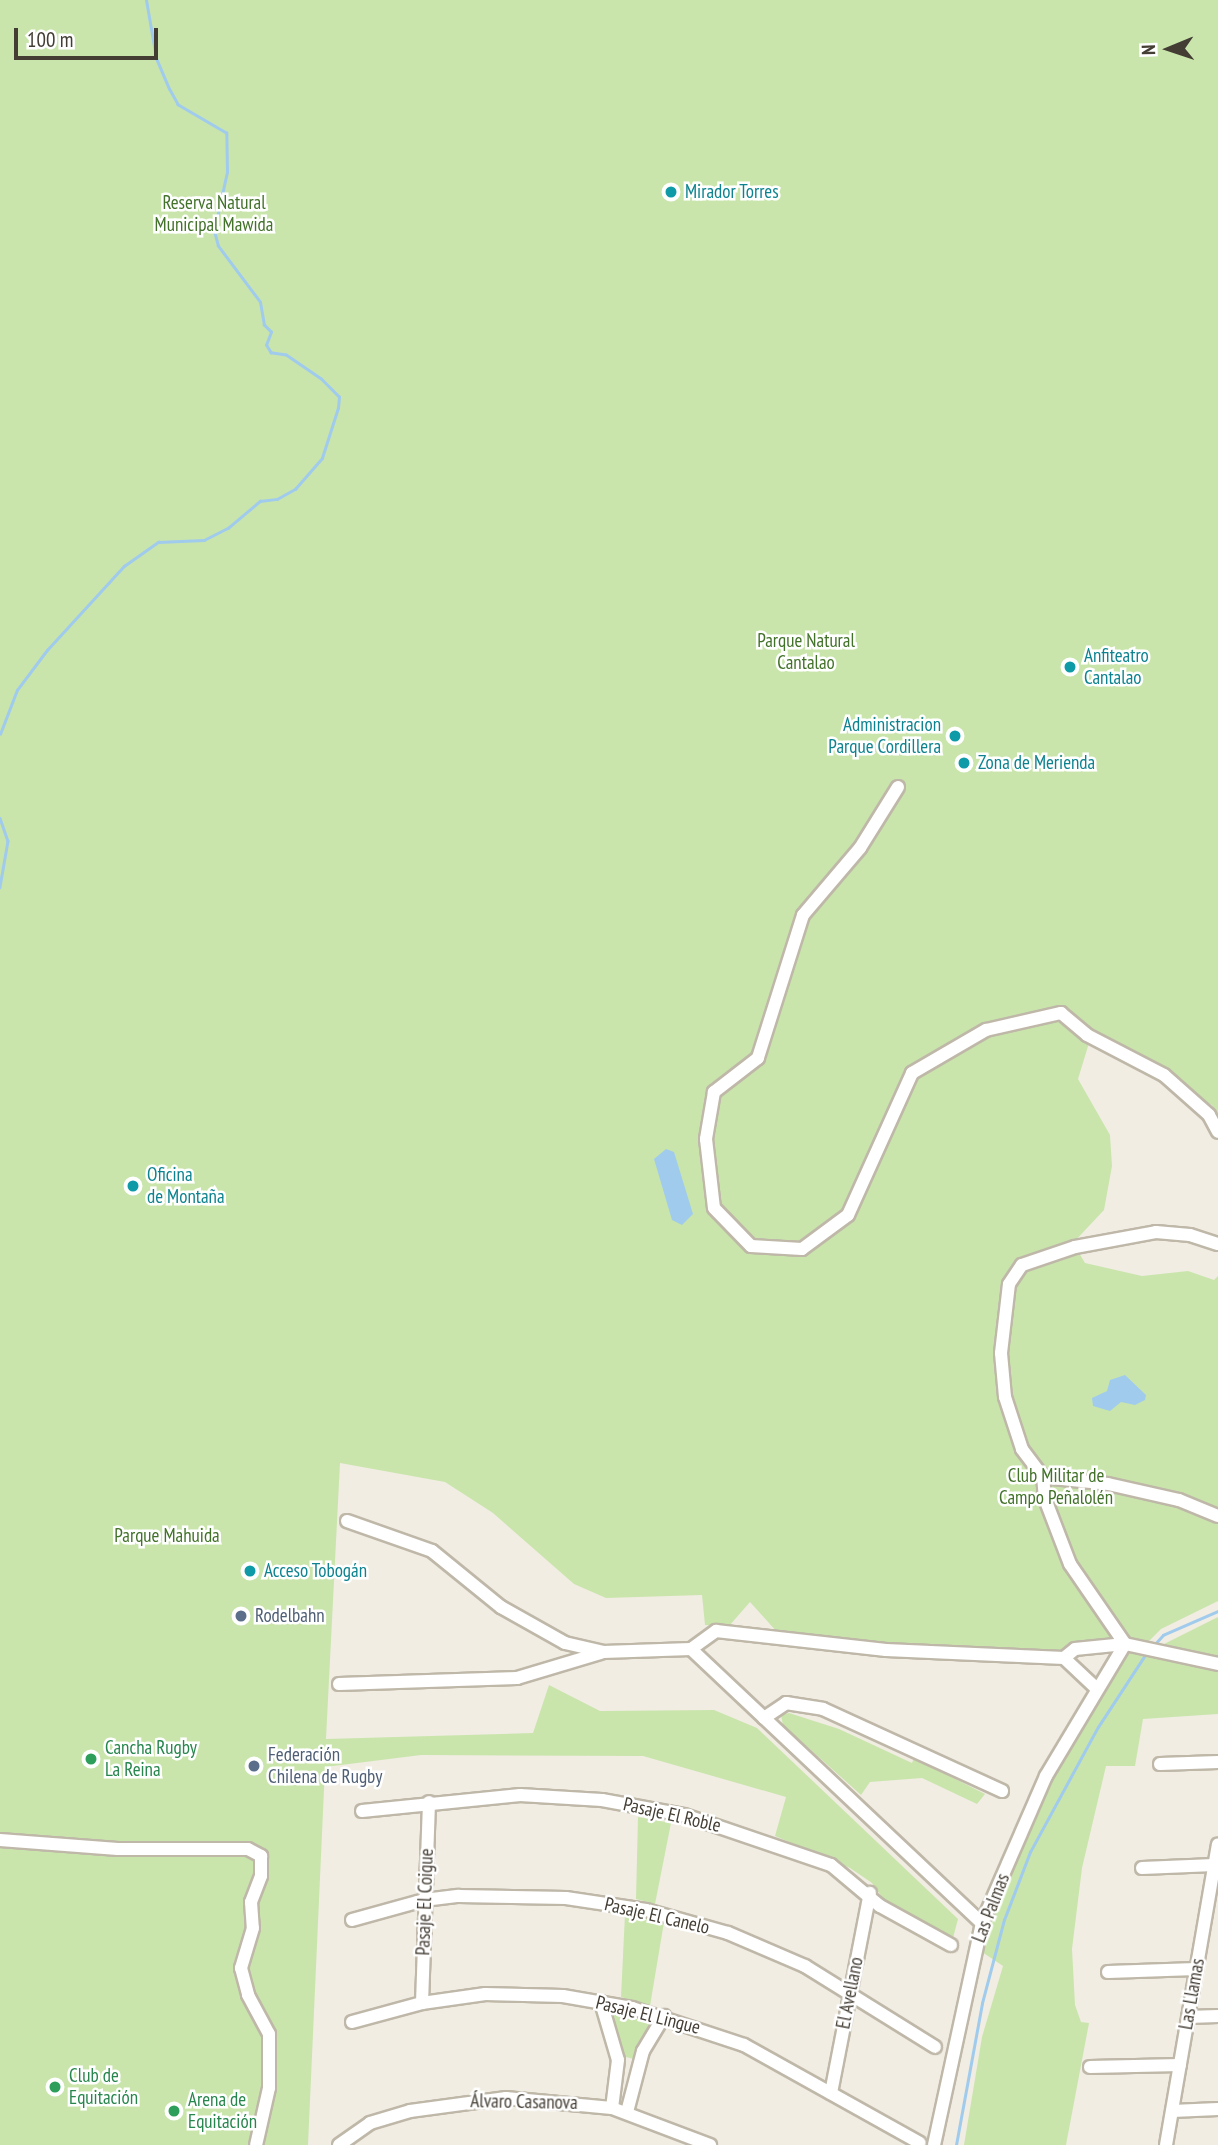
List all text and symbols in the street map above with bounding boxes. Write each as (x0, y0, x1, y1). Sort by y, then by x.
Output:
scale bar (18, 14, 161, 58)
north arrow (1134, 14, 1204, 84)
text: 100 m (27, 26, 73, 53)
text: N (1136, 44, 1160, 55)
place label: Mirador Torres (685, 181, 779, 203)
marker: Mirador Torres (663, 184, 679, 200)
park label: Reserva Natural Municipal Mawida (155, 192, 273, 236)
park label: Parque Natural Cantalao (757, 630, 855, 674)
place label: Anfiteatro Cantalao (1084, 645, 1149, 689)
marker: Anfiteatro Cantalao (1062, 659, 1078, 675)
place label: Administracion Parque Cordillera (828, 714, 941, 758)
marker: Administracion Parque Cordillera (947, 728, 963, 744)
place label: Zona de Merienda (978, 752, 1095, 774)
marker: Zona de Merienda (956, 755, 972, 771)
place label: Oficina de Montaña (147, 1164, 225, 1208)
marker: Oficina de Montaña (125, 1178, 141, 1194)
park label: Club Militar de Campo Peñalolén (999, 1465, 1113, 1509)
park label: Parque Mahuida (114, 1525, 220, 1547)
place label: Acceso Tobogán (264, 1560, 368, 1582)
marker: Acceso Tobogán (242, 1563, 258, 1579)
place label: Rodelbahn (255, 1605, 325, 1627)
marker: Rodelbahn (233, 1608, 249, 1624)
place label: Cancha Rugby La Reina (105, 1737, 197, 1781)
place label: Federación Chilena de Rugby (268, 1744, 382, 1788)
marker: Cancha Rugby La Reina (83, 1751, 99, 1767)
marker: Federación Chilena de Rugby (246, 1758, 262, 1774)
street label: Pasaje El Roble (621, 1793, 723, 1837)
street label: Pasaje El Coigue (412, 1848, 438, 1956)
street label: Las Palmas (967, 1870, 1015, 1946)
street label: Pasaje El Canelo (602, 1893, 712, 1939)
street label: El Avellano (832, 1955, 868, 2031)
street label: Las Llamas (1175, 1957, 1209, 2031)
street label: Pasaje El Lingue (593, 1991, 703, 2039)
place label: Club de Equitación (69, 2065, 138, 2109)
marker: Club de Equitación (47, 2079, 63, 2095)
place label: Arena de Equitación (188, 2089, 257, 2133)
street label: Álvaro Casanova (470, 2090, 578, 2114)
marker: Arena de Equitación (166, 2103, 182, 2119)

